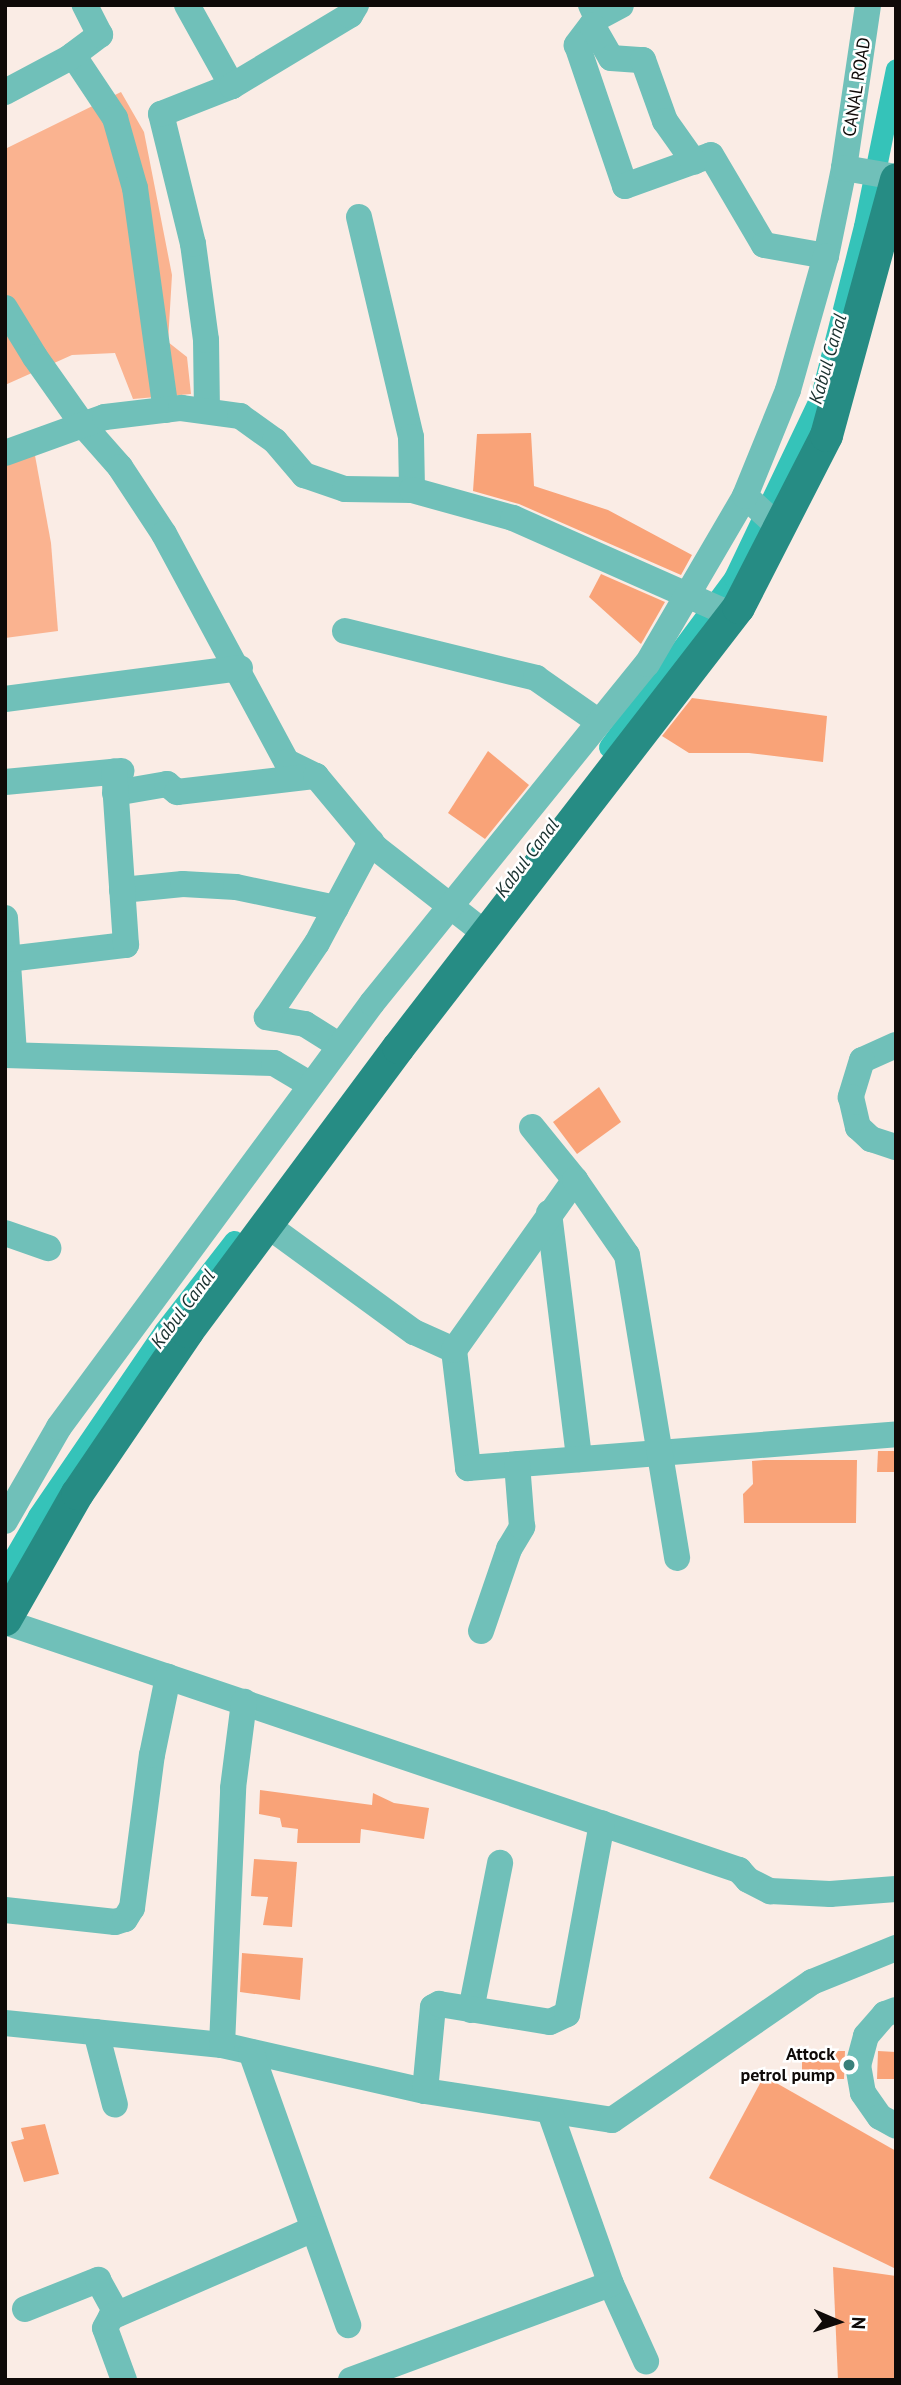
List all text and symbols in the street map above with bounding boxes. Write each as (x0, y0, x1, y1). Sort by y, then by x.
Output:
street label: CANAL ROAD (838, 35, 876, 139)
water label: Kabul Canal (804, 311, 852, 407)
water label: Kabul Canal (490, 814, 564, 902)
water label: Kabul Canal (146, 1265, 220, 1353)
place label: Attock petrol pump (740, 2044, 835, 2086)
marker: Attock petrol pump (841, 2057, 857, 2073)
north arrow (803, 2287, 873, 2357)
text: N (847, 2316, 871, 2330)

